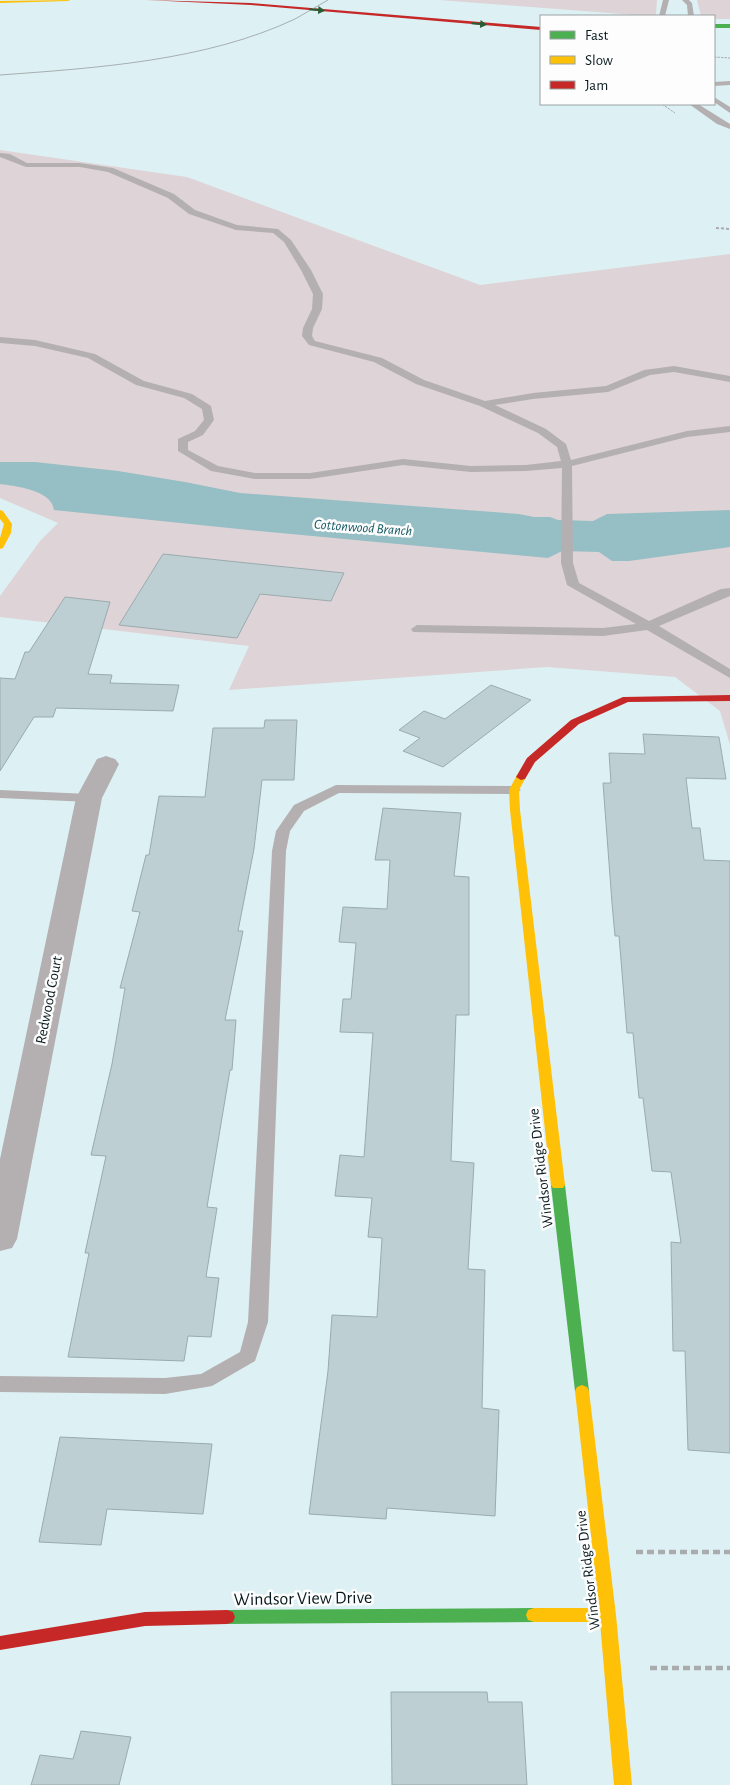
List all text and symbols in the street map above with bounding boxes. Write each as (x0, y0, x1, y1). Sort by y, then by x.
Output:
one-way arrow (310, 6, 326, 14)
legend (540, 15, 715, 105)
one-way arrow (472, 20, 488, 28)
text: Fast (585, 28, 609, 43)
text: Slow (585, 53, 613, 68)
text: Jam (585, 78, 608, 93)
water label: Cottonwood Branch (314, 518, 412, 538)
street label: Redwood Court (33, 955, 65, 1045)
street label: Windsor Ridge Drive (526, 1107, 556, 1229)
street label: Windsor Ridge Drive (573, 1509, 603, 1631)
street label: Windsor View Drive (234, 1589, 372, 1609)

